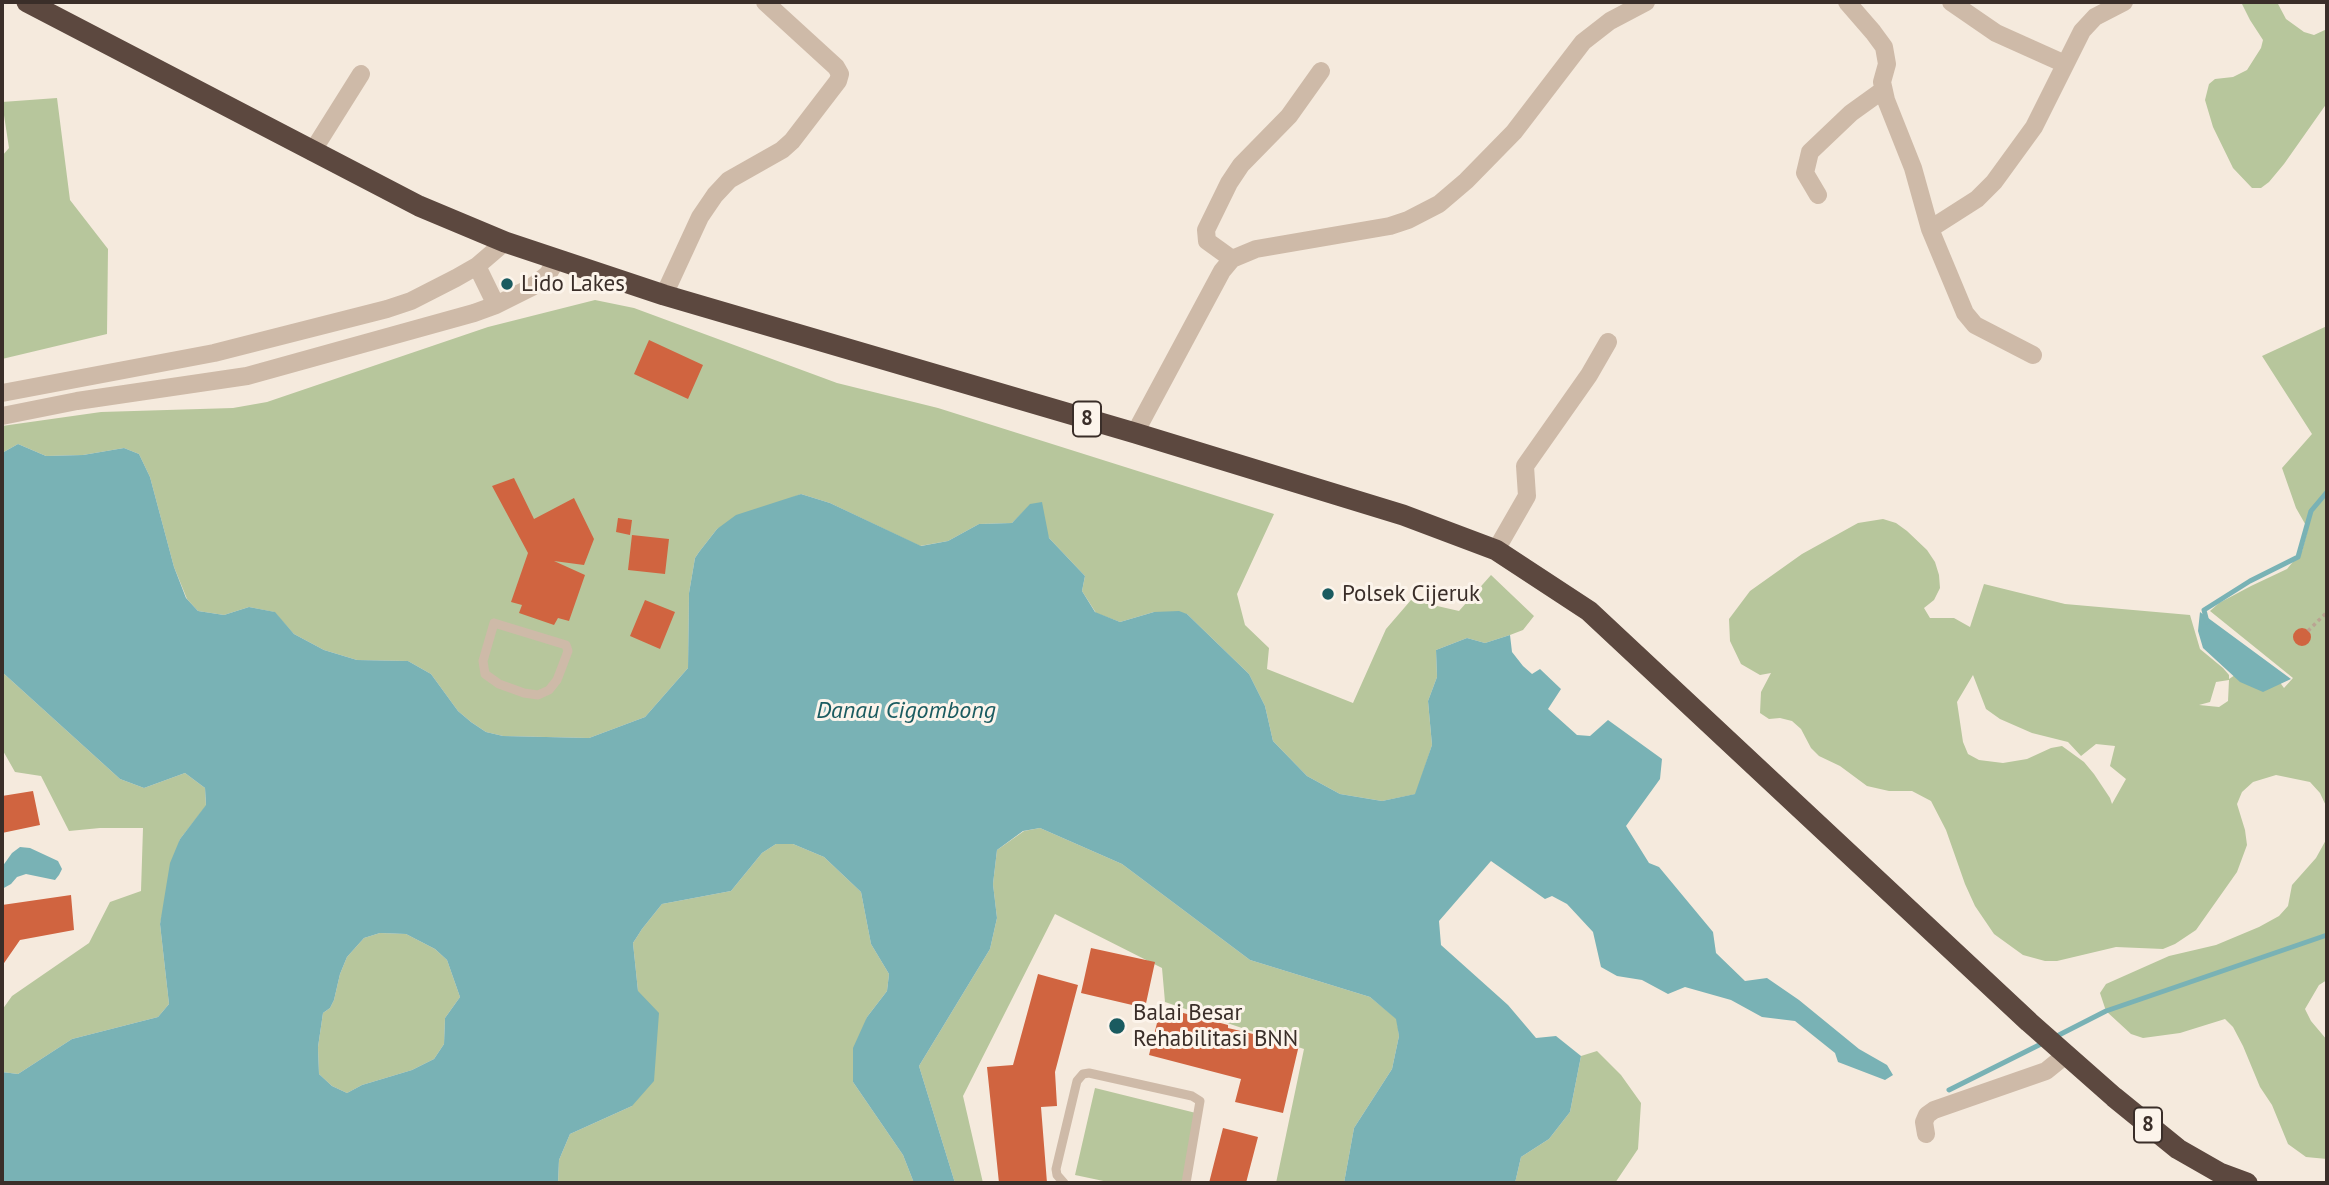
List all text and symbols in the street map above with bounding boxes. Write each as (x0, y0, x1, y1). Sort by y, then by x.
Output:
place label: Lido Lakes (521, 270, 625, 298)
marker: Lido Lakes (499, 276, 515, 292)
road number: 8 (1073, 402, 1101, 436)
place label: Polsek Cijeruk (1342, 580, 1480, 608)
marker: Polsek Cijeruk (1320, 586, 1336, 602)
water label: Danau Cigombong (816, 697, 996, 725)
place label: Balai Besar Rehabilitasi BNN (1133, 999, 1298, 1053)
marker: Balai Besar Rehabilitasi BNN (1107, 1016, 1127, 1036)
road number: 8 (2134, 1108, 2162, 1142)

